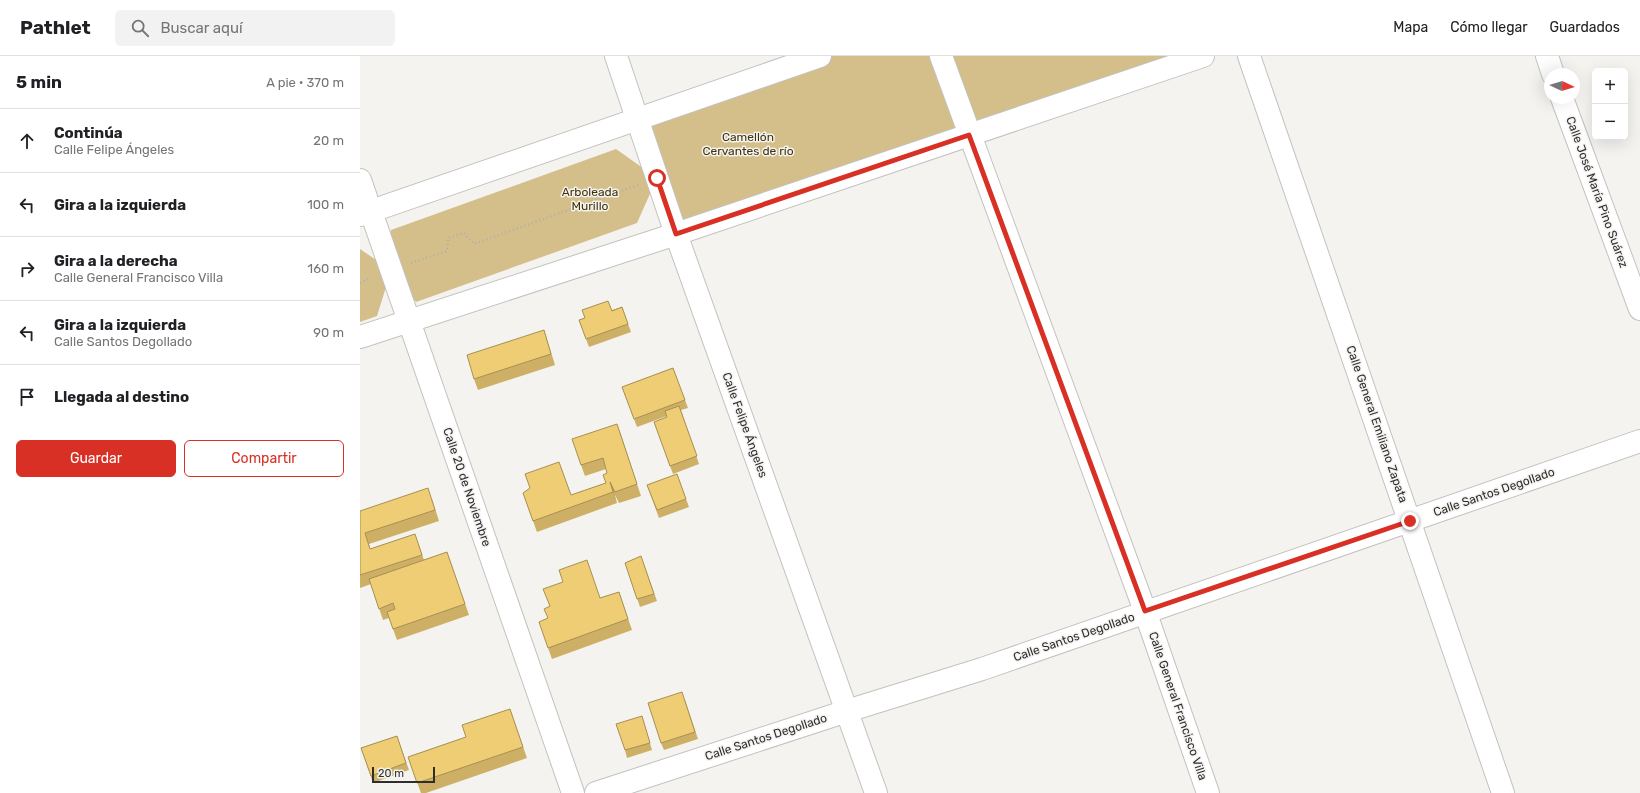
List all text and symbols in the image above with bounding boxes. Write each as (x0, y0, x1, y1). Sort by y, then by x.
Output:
search box (115, 10, 395, 46)
text: Pathlet (20, 16, 91, 39)
icon: search (129, 17, 151, 39)
text: Buscar aquí (161, 19, 243, 37)
text: Mapa (1393, 19, 1428, 36)
text: Cómo llegar (1450, 19, 1528, 36)
text: Guardados (1550, 19, 1620, 36)
north arrow (1544, 68, 1580, 104)
map controls (1592, 68, 1628, 140)
button: + (1592, 68, 1628, 104)
text: 5 min (16, 72, 62, 92)
text: A pie · 370 m (266, 75, 344, 90)
button: − (1592, 104, 1628, 140)
street label: Calle José María Pino Suárez (1563, 114, 1631, 270)
text: Continúa (54, 124, 123, 142)
icon: ahead (16, 130, 38, 152)
park label: Camellón Cervantes de río (702, 130, 794, 158)
text: 20 m (313, 133, 344, 148)
text: Calle Felipe Ángeles (54, 142, 174, 157)
route start (648, 169, 666, 187)
park label: Arboleada Murillo (562, 185, 618, 213)
icon: left (16, 194, 38, 216)
text: Gira a la izquierda (54, 196, 186, 214)
text: 100 m (307, 197, 344, 212)
text: Gira a la derecha (54, 252, 178, 270)
icon: right (16, 258, 38, 280)
text: 160 m (308, 261, 344, 276)
text: Calle General Francisco Villa (54, 270, 223, 285)
text: Gira a la izquierda (54, 316, 186, 334)
icon: left (16, 322, 38, 344)
text: 90 m (313, 325, 344, 340)
text: Calle Santos Degollado (54, 334, 192, 349)
street label: Calle General Emiliano Zapata (1343, 344, 1411, 504)
street label: Calle Felipe Ángeles (719, 370, 771, 480)
icon: arrive (16, 386, 38, 408)
text: Llegada al destino (54, 388, 189, 406)
street label: Calle 20 de Noviembre (440, 426, 494, 549)
button: Guardar (16, 440, 176, 477)
button: Compartir (184, 440, 344, 477)
street label: Calle Santos Degollado (1431, 465, 1557, 519)
route end (1401, 512, 1419, 530)
street label: Calle Santos Degollado (1011, 610, 1137, 664)
street label: Calle General Francisco Villa (1146, 630, 1210, 782)
street label: Calle Santos Degollado (703, 711, 829, 763)
scale bar (372, 765, 435, 784)
text: 20 m (378, 767, 404, 780)

